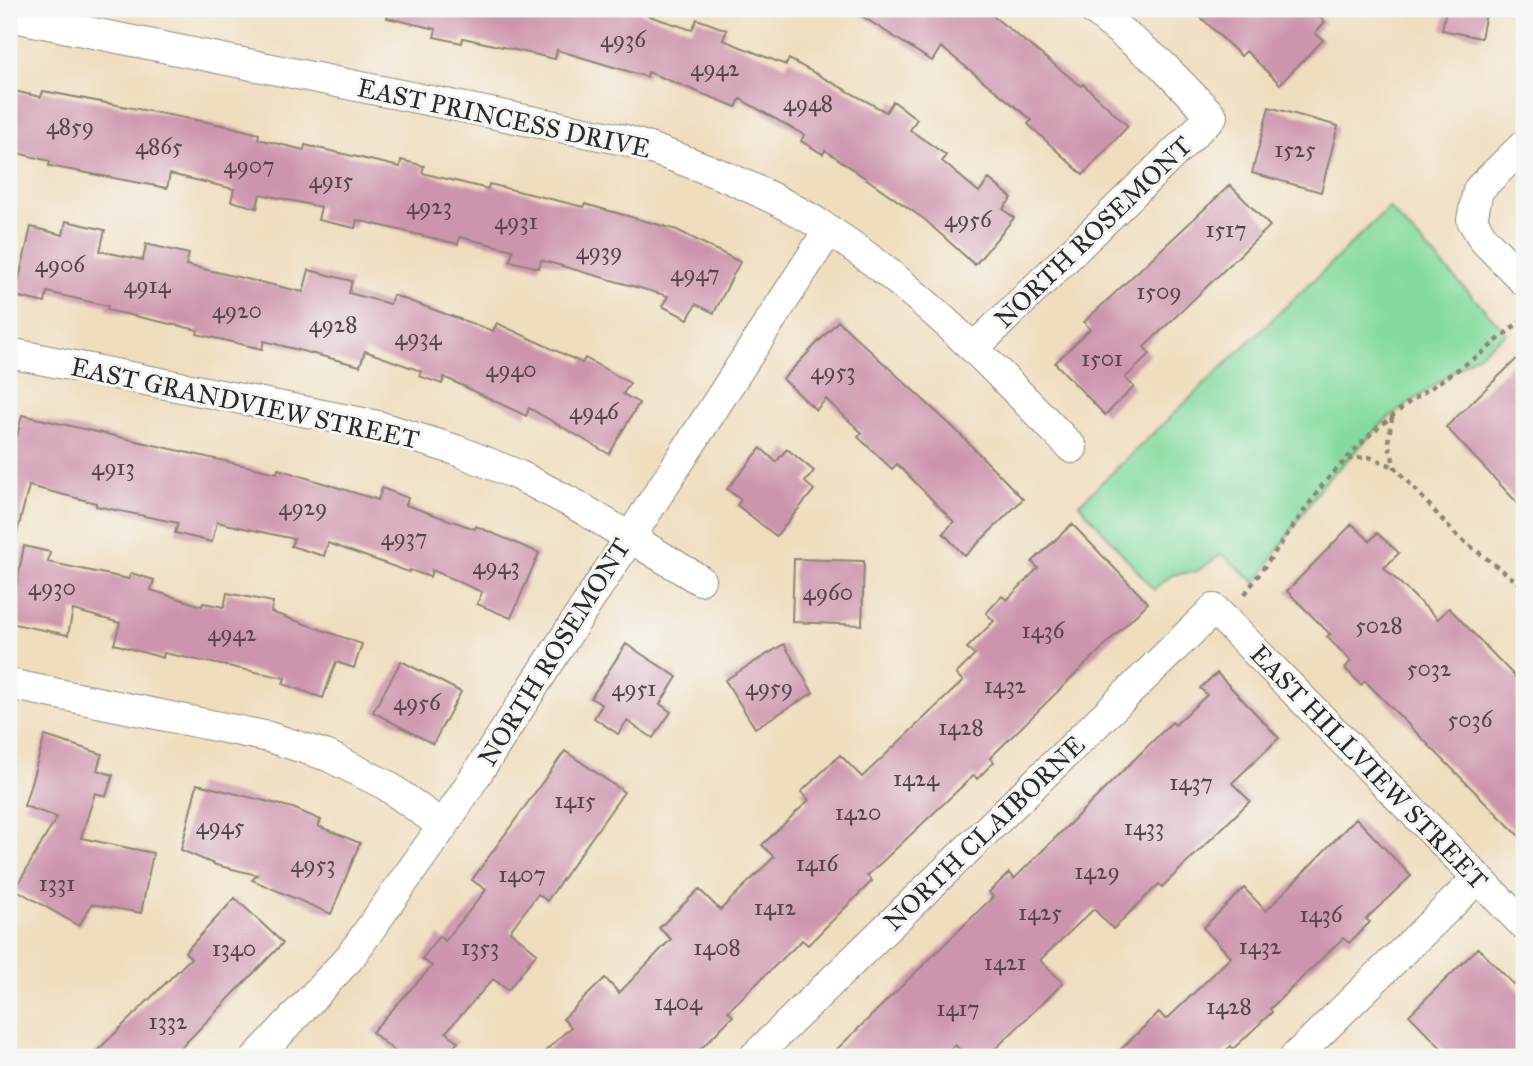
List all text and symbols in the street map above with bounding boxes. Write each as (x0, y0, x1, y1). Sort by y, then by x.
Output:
house number: 4936 (600, 25, 647, 53)
house number: 4942 (690, 54, 740, 82)
street label: EAST PRINCESS DRIVE (355, 71, 653, 165)
house number: 4948 (783, 89, 833, 117)
house number: 4859 (46, 112, 94, 140)
street label: NORTH ROSEMONT (988, 129, 1199, 335)
house number: 4865 (135, 132, 183, 160)
house number: 1525 (1274, 135, 1316, 163)
house number: 4907 (224, 151, 274, 179)
house number: 4915 (309, 166, 354, 194)
house number: 4923 (406, 192, 452, 220)
house number: 4956 (944, 205, 993, 233)
house number: 4931 (494, 207, 538, 235)
house number: 1517 (1206, 215, 1246, 243)
house number: 4939 (576, 237, 622, 265)
house number: 4906 (35, 250, 86, 278)
house number: 4947 (670, 259, 720, 287)
house number: 4914 (124, 271, 172, 299)
house number: 1509 (1136, 277, 1182, 305)
house number: 4920 (212, 296, 262, 324)
house number: 4928 (309, 310, 357, 338)
house number: 4934 (394, 323, 443, 351)
house number: 1501 (1081, 344, 1123, 372)
street label: EAST GRANDVIEW STREET (68, 350, 422, 456)
house number: 4940 (485, 355, 537, 383)
house number: 4953 (810, 357, 856, 385)
house number: 4946 (569, 397, 620, 425)
house number: 4913 (91, 453, 135, 481)
house number: 4929 (279, 493, 327, 521)
house number: 4937 (381, 523, 427, 551)
street label: NORTH ROSEMONT (471, 532, 637, 772)
house number: 4943 (472, 552, 520, 580)
house number: 4930 (28, 573, 76, 601)
house number: 4960 (803, 578, 853, 606)
house number: 5028 (1355, 611, 1403, 639)
house number: 1436 (1022, 616, 1066, 644)
house number: 4942 (207, 619, 257, 647)
street label: EAST HILLVIEW STREET (1244, 638, 1495, 896)
house number: 5032 (1407, 654, 1452, 682)
house number: 1432 (984, 671, 1027, 699)
house number: 4959 (745, 673, 793, 701)
house number: 4951 (612, 674, 656, 702)
house number: 4956 (393, 688, 442, 716)
house number: 5036 (1447, 705, 1494, 733)
house number: 1428 (938, 713, 984, 741)
street label: NORTH CLAIBORNE (877, 729, 1091, 937)
house number: 1424 (893, 764, 940, 792)
house number: 1437 (1169, 768, 1213, 796)
house number: 1415 (554, 786, 596, 814)
house number: 1420 (835, 798, 881, 826)
house number: 4945 (196, 812, 245, 840)
house number: 1433 (1124, 813, 1164, 841)
house number: 1416 (796, 849, 840, 877)
house number: 4953 (290, 850, 336, 878)
house number: 1429 (1074, 857, 1120, 885)
house number: 1407 (498, 860, 546, 888)
house number: 1331 (39, 869, 75, 897)
house number: 1412 (754, 893, 797, 921)
house number: 1425 (1018, 898, 1062, 926)
house number: 1436 (1300, 900, 1344, 928)
house number: 1432 (1239, 932, 1282, 960)
house number: 1353 (461, 933, 499, 961)
house number: 1408 (693, 933, 741, 961)
house number: 1340 (212, 934, 256, 962)
house number: 1421 (984, 948, 1026, 976)
house number: 1404 (654, 988, 703, 1016)
house number: 1428 (1206, 992, 1252, 1020)
house number: 1417 (936, 994, 980, 1022)
house number: 1332 (149, 1007, 188, 1035)

